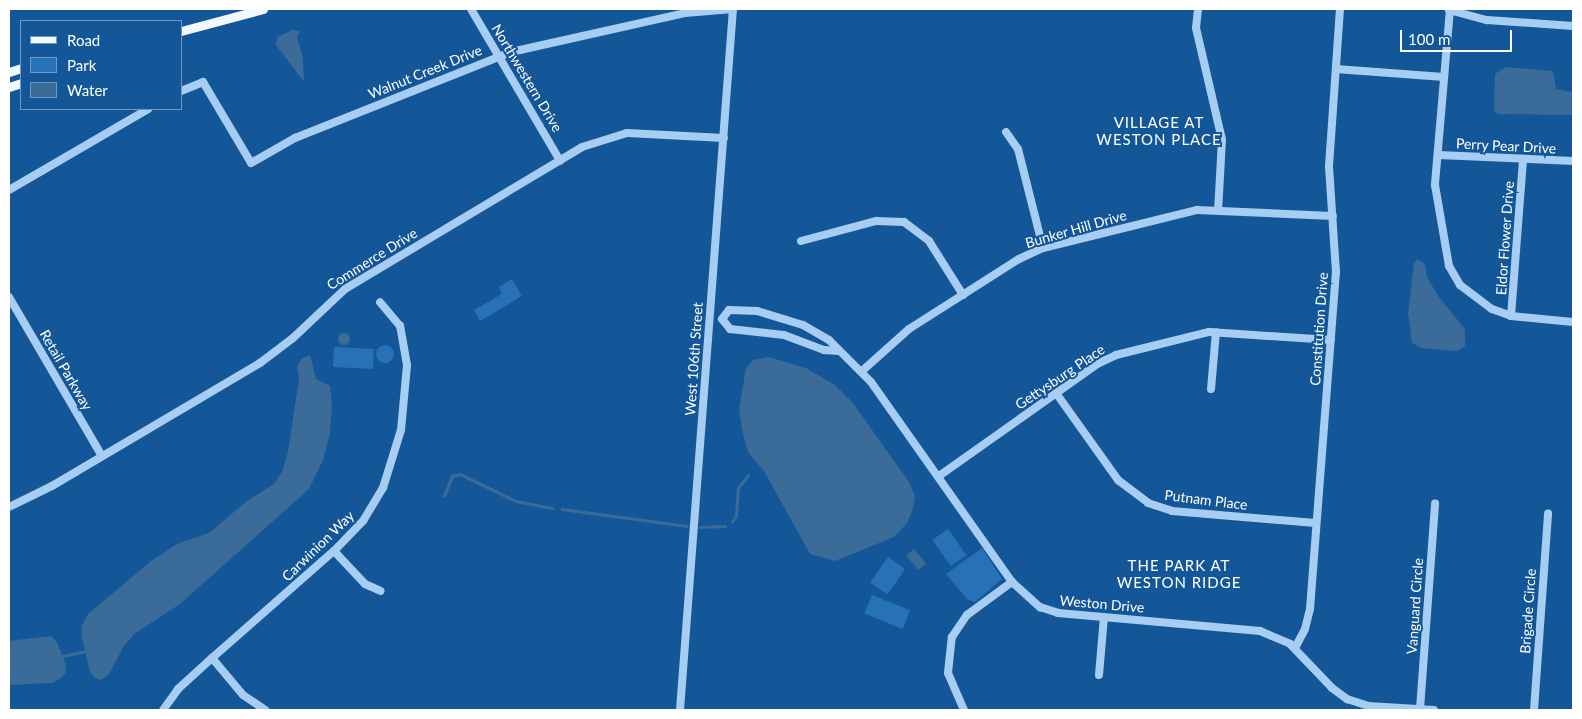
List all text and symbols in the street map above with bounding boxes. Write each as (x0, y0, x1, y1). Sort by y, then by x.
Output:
legend (20, 20, 182, 110)
scale bar (1402, 20, 1514, 52)
street label: Northwestern Drive (488, 21, 566, 135)
text: 100 m (1408, 30, 1450, 48)
text: Road (67, 31, 100, 49)
street label: Walnut Creek Drive (366, 42, 484, 102)
text: Park (67, 56, 96, 74)
text: Water (67, 81, 108, 99)
district label: VILLAGE AT WESTON PLACE (1095, 113, 1223, 148)
street label: Perry Pear Drive (1455, 135, 1557, 157)
street label: Eldor Flower Drive (1493, 180, 1517, 296)
street label: Bunker Hill Drive (1023, 206, 1129, 252)
street label: Commerce Drive (324, 225, 420, 293)
street label: Constitution Drive (1307, 272, 1331, 386)
street label: West 106th Street (682, 302, 706, 416)
street label: Retail Parkway (36, 327, 96, 413)
street label: Gettysburg Place (1012, 341, 1108, 413)
street label: Putnam Place (1163, 487, 1249, 513)
street label: Carwinion Way (278, 507, 358, 585)
district label: THE PARK AT WESTON RIDGE (1115, 556, 1243, 591)
street label: Vanguard Circle (1403, 557, 1427, 655)
street label: Brigade Circle (1517, 568, 1539, 654)
street label: Weston Drive (1059, 592, 1145, 616)

